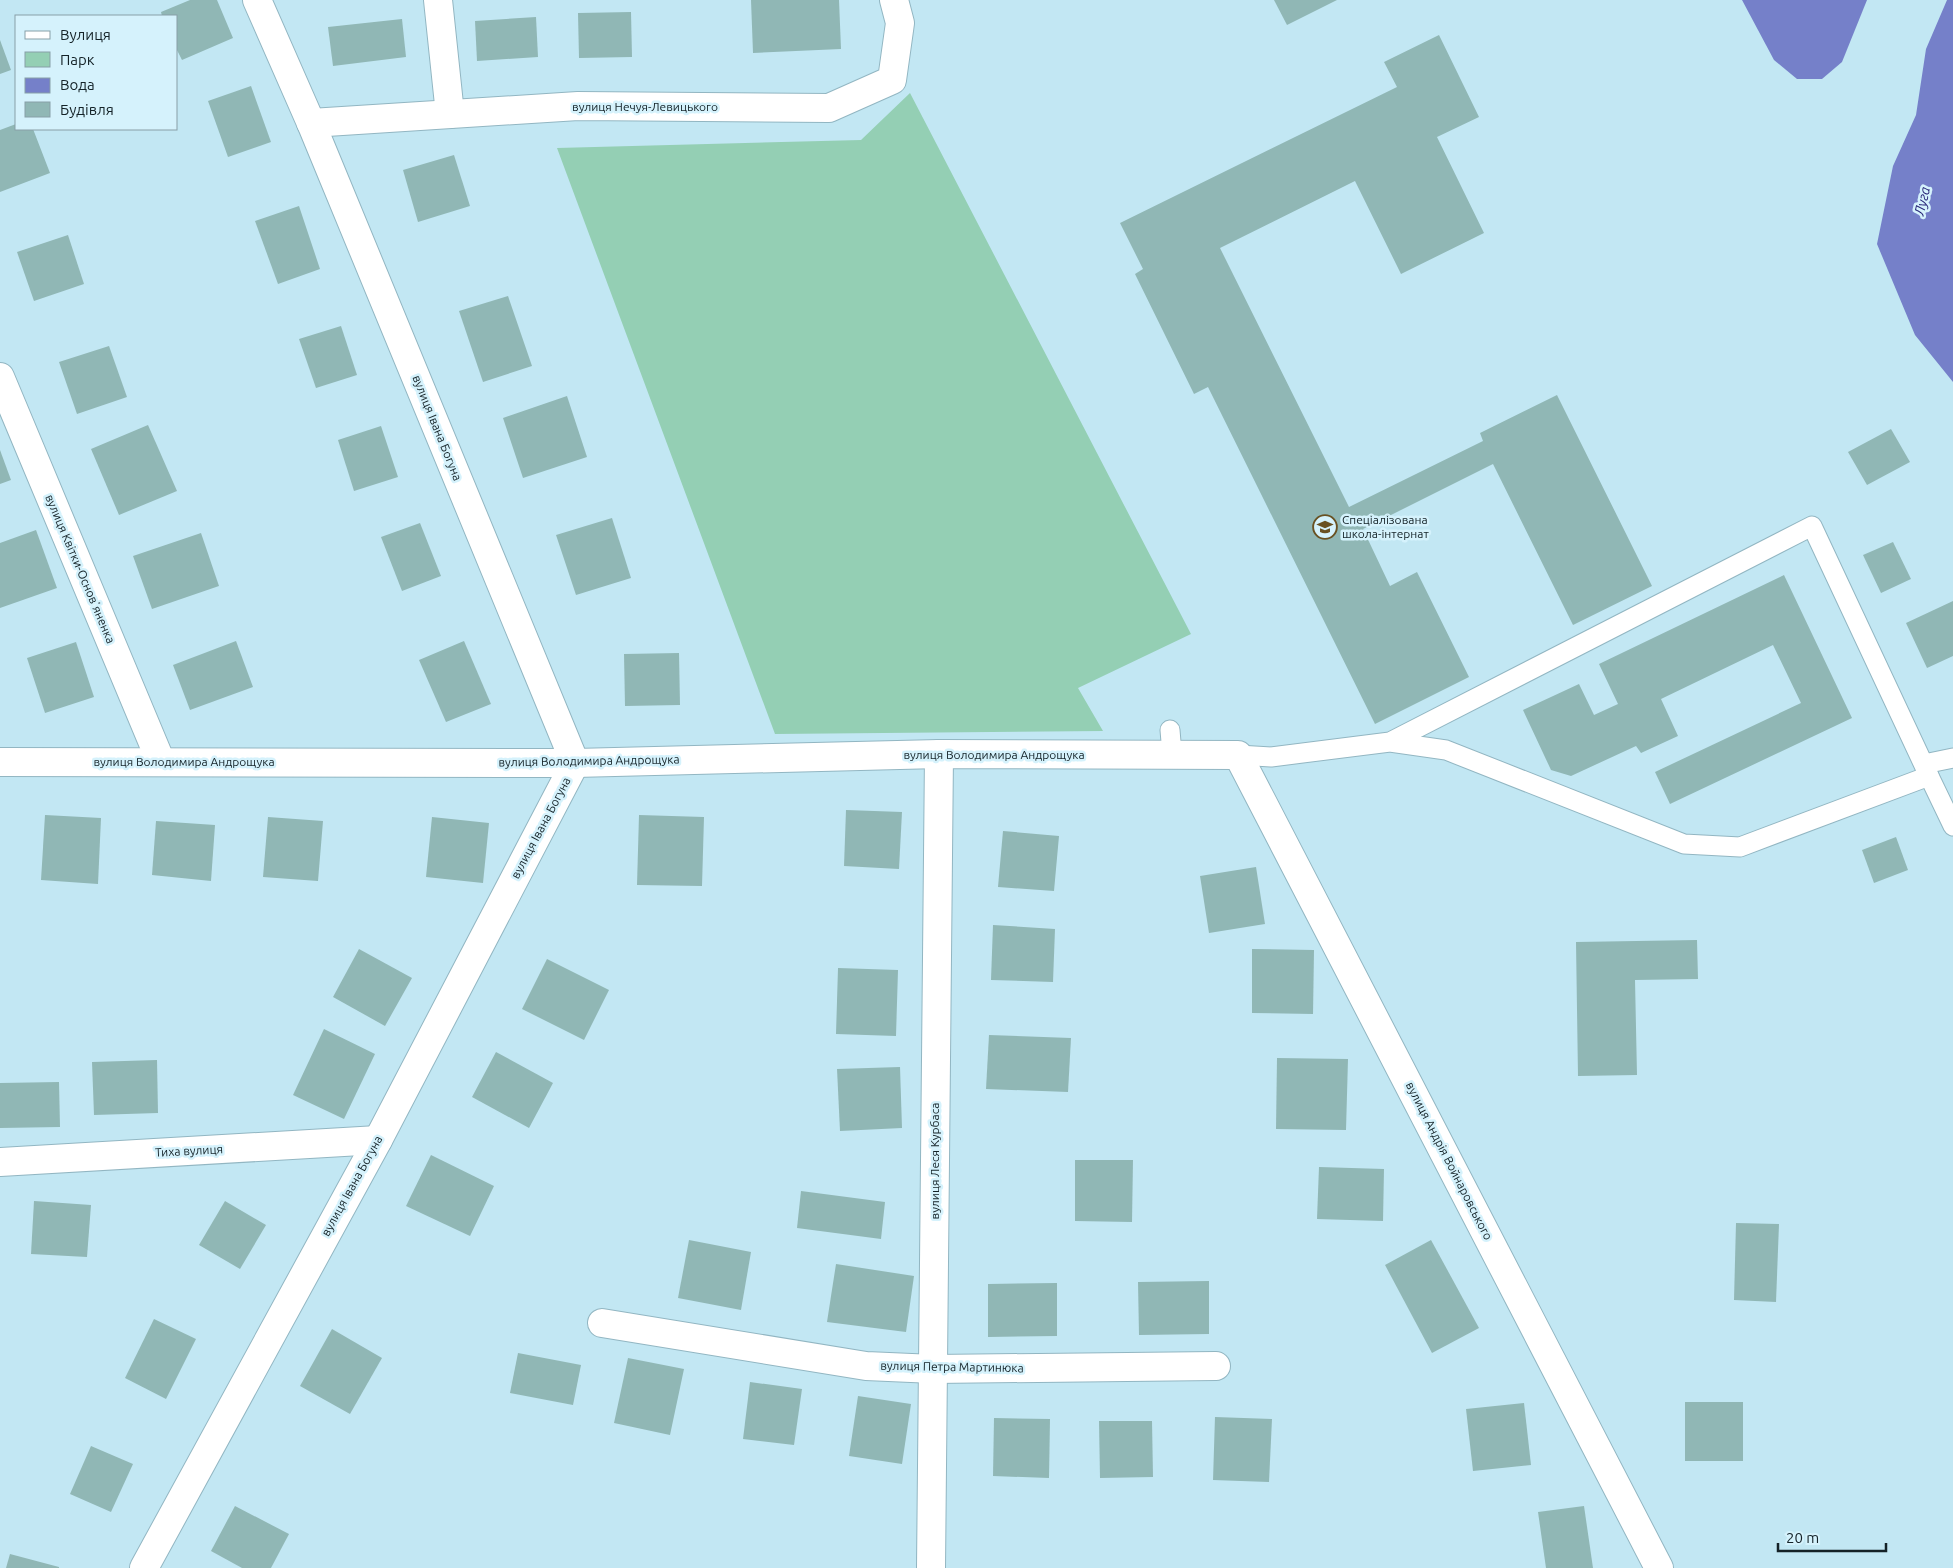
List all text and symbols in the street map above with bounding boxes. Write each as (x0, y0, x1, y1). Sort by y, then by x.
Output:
legend (15, 15, 178, 130)
text: Вулиця (60, 26, 111, 43)
text: Парк (60, 51, 95, 68)
text: Вода (60, 76, 95, 93)
street label: вулиця Нечуя-Левицького (572, 100, 718, 113)
text: Будівля (60, 101, 114, 118)
water label: Луга (1911, 185, 1933, 218)
street label: вулиця Івана Богуна (410, 373, 465, 483)
street label: вулиця Квітки-Основʼяненка (43, 492, 118, 645)
place label: Спеціалізована школа-інтернат (1342, 513, 1429, 540)
school or university icon: Спеціалізована школа-інтернат (1312, 514, 1338, 540)
street label: вулиця Володимира Андрощука (903, 748, 1085, 761)
street label: вулиця Володимира Андрощука (498, 752, 680, 769)
street label: вулиця Володимира Андрощука (93, 755, 275, 768)
street label: вулиця Івана Богуна (508, 775, 573, 881)
street label: вулиця Андрія Войнаровського (1404, 1080, 1495, 1242)
street label: вулиця Леся Курбаса (928, 1103, 941, 1219)
street label: вулиця Івана Богуна (319, 1133, 385, 1238)
street label: Тиха вулиця (155, 1142, 223, 1159)
street label: вулиця Петра Мартинюка (880, 1359, 1024, 1374)
scale bar (1778, 1520, 1886, 1552)
text: 20 m (1786, 1529, 1819, 1546)

